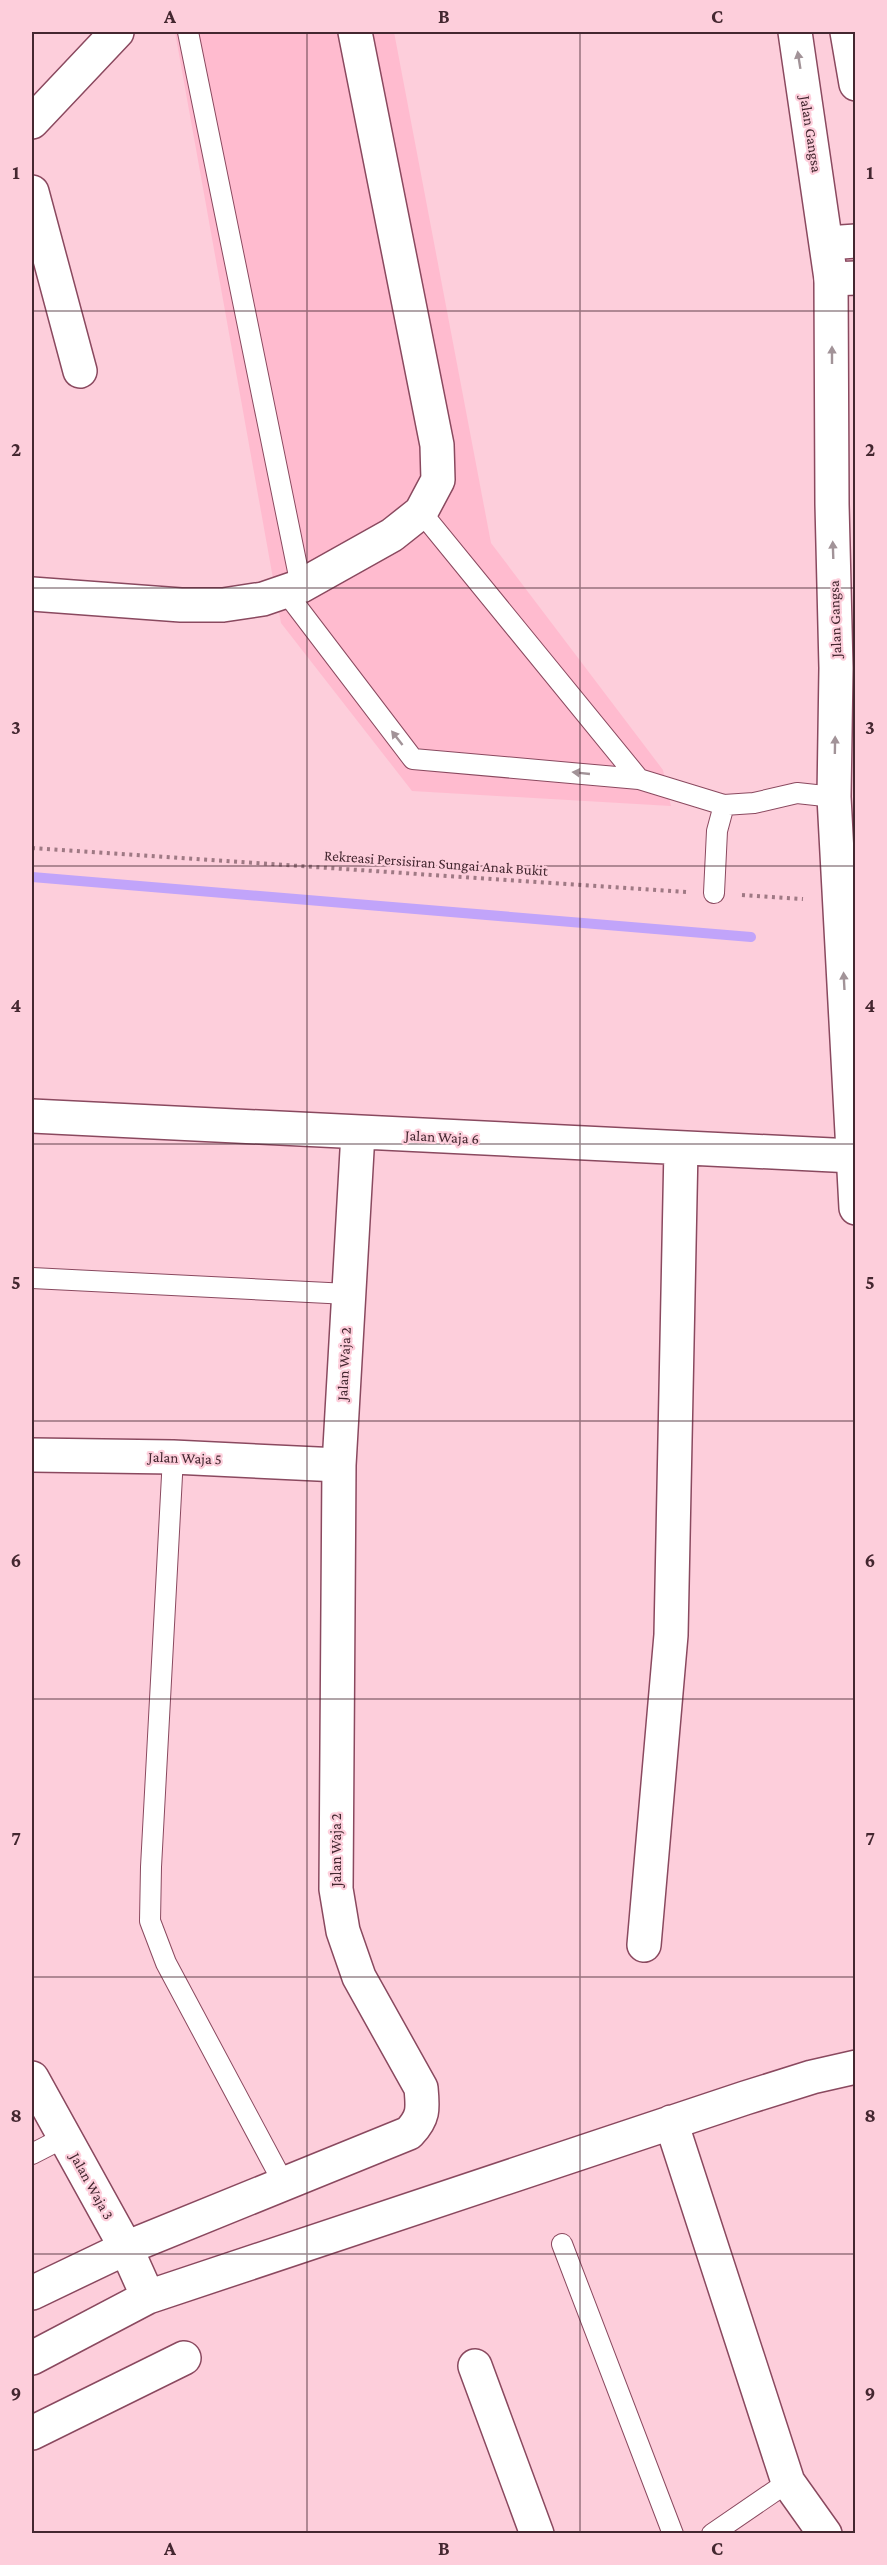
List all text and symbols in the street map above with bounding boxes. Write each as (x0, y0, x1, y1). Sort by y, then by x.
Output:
text: A (163, 5, 177, 27)
text: B (438, 5, 450, 27)
text: C (711, 5, 723, 27)
one-way arrow (795, 51, 804, 70)
street label: Jalan Gangsa (796, 92, 825, 174)
text: 1 (12, 161, 20, 183)
text: 1 (866, 161, 874, 183)
one-way arrow (827, 345, 837, 364)
text: 2 (11, 438, 21, 460)
text: 2 (865, 438, 875, 460)
one-way arrow (829, 540, 838, 559)
street label: Jalan Gangsa (826, 580, 845, 660)
text: 3 (11, 716, 21, 738)
text: 3 (865, 716, 875, 738)
one-way arrow (391, 730, 403, 746)
one-way arrow (830, 735, 840, 754)
one-way arrow (571, 768, 590, 778)
street label: Rekreasi Persisiran Sungai Anak Bukit (324, 847, 549, 880)
one-way arrow (839, 972, 848, 991)
text: 4 (11, 994, 22, 1016)
text: 4 (865, 994, 876, 1016)
street label: Jalan Waja 6 (402, 1127, 479, 1148)
text: 5 (11, 1271, 21, 1293)
text: 5 (865, 1271, 875, 1293)
street label: Jalan Waja 2 (334, 1327, 355, 1403)
street label: Jalan Waja 5 (146, 1449, 222, 1468)
text: 6 (11, 1549, 21, 1571)
text: 6 (865, 1549, 875, 1571)
street label: Jalan Waja 2 (328, 1813, 345, 1889)
text: 7 (11, 1827, 21, 1849)
text: 7 (865, 1827, 875, 1849)
text: 8 (10, 2104, 22, 2126)
text: 8 (864, 2104, 876, 2126)
street label: Jalan Waja 3 (65, 2148, 117, 2223)
text: 9 (11, 2382, 21, 2404)
text: 9 (865, 2382, 875, 2404)
text: A (163, 2537, 177, 2559)
text: B (438, 2537, 450, 2559)
text: C (711, 2537, 723, 2559)

